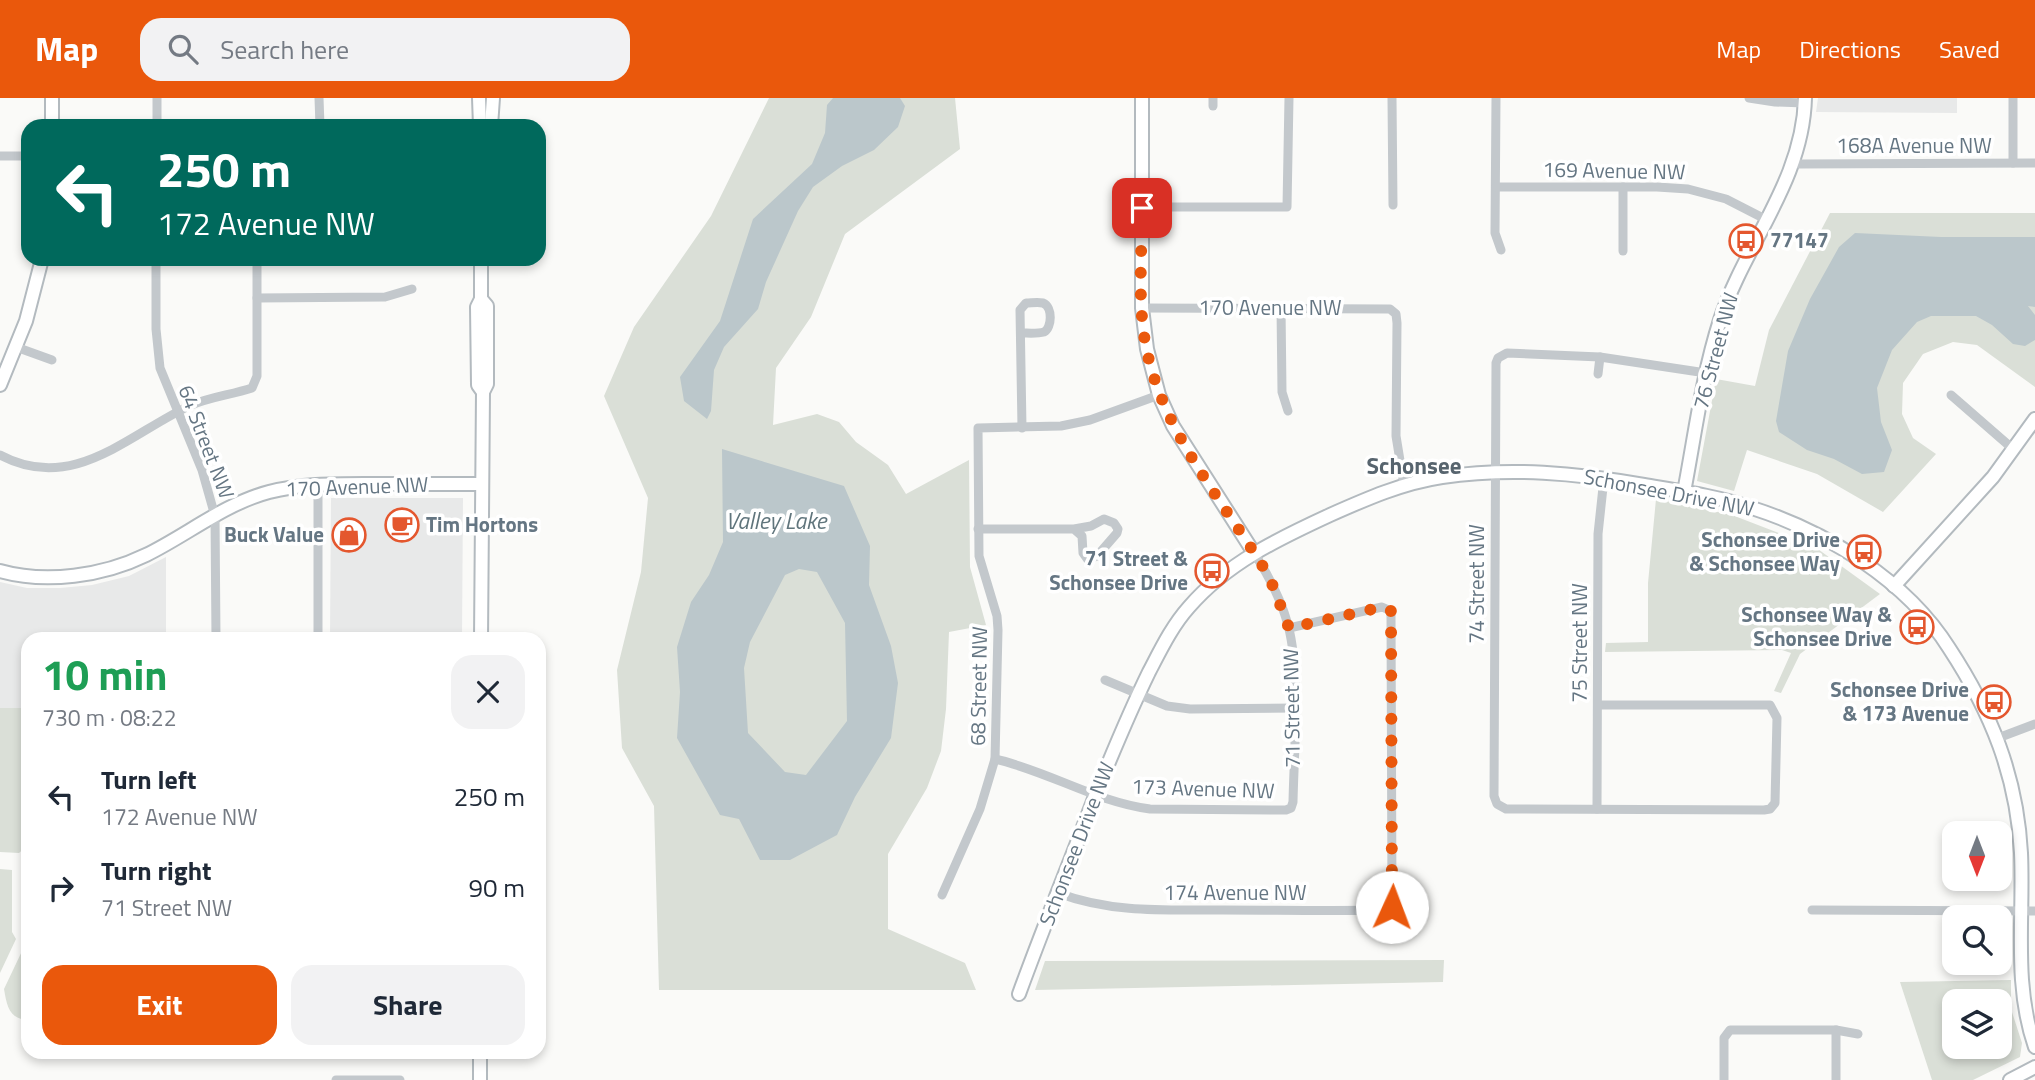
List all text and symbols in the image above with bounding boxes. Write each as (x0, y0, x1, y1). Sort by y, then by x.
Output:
search box (140, 18, 630, 81)
text: Map (35, 24, 98, 74)
icon: search (164, 30, 202, 68)
text: Search here (220, 30, 349, 69)
text: Map (1716, 31, 1761, 67)
text: Directions (1799, 31, 1901, 67)
text: Saved (1939, 31, 2000, 67)
street label: 168A Avenue NW (1836, 129, 1992, 161)
text: 250 m (157, 131, 291, 206)
icon: left (42, 147, 133, 238)
street label: 169 Avenue NW (1542, 153, 1686, 187)
pin (1112, 178, 1172, 238)
icon: arrive (1123, 189, 1161, 227)
text: 172 Avenue NW (157, 199, 375, 247)
bus stop icon: 77147 (1727, 222, 1765, 260)
place label: 77147 (1770, 224, 1829, 256)
street label: 76 Street NW (1684, 289, 1746, 413)
street label: 170 Avenue NW (1198, 291, 1342, 323)
street label: 64 Street NW (171, 380, 243, 503)
district label: Schonsee (1367, 448, 1461, 483)
street label: Schonsee Drive NW (1581, 460, 1757, 524)
street label: 170 Avenue NW (285, 468, 429, 504)
water label: Valley Lake (726, 503, 828, 538)
cafe icon: Tim Hortons (383, 506, 421, 544)
place label: Tim Hortons (426, 508, 538, 540)
shop icon: Buck Value (330, 516, 368, 554)
place label: Buck Value (224, 518, 324, 550)
place label: Schonsee Drive & Schonsee Way (1689, 523, 1840, 579)
street label: 74 Street NW (1460, 524, 1492, 644)
bus stop icon: Schonsee Drive & Schonsee Way (1845, 533, 1883, 571)
place label: 71 Street & Schonsee Drive (1049, 542, 1188, 598)
bus stop icon: 71 Street & Schonsee Drive (1193, 552, 1231, 590)
street label: 75 Street NW (1563, 583, 1595, 703)
place label: Schonsee Way & Schonsee Drive (1741, 598, 1892, 654)
bus stop icon: Schonsee Way & Schonsee Drive (1898, 608, 1936, 646)
street label: 68 Street NW (961, 626, 995, 746)
text: 10 min (42, 642, 168, 706)
street label: 71 Street NW (1274, 648, 1308, 768)
button: close (451, 655, 525, 729)
place label: Schonsee Drive & 173 Avenue (1830, 673, 1969, 729)
bus stop icon: Schonsee Drive & 173 Avenue (1975, 683, 2013, 721)
text: 730 m · 08:22 (42, 700, 177, 735)
street label: Schonsee Drive NW (1030, 757, 1122, 930)
text: Turn left (101, 760, 196, 799)
street label: 173 Avenue NW (1131, 770, 1275, 806)
text: 250 m (454, 777, 525, 816)
icon: left (42, 778, 80, 816)
text: 172 Avenue NW (101, 799, 258, 834)
north arrow (1942, 821, 2012, 891)
map controls (1942, 821, 2012, 1059)
text: Turn right (101, 851, 212, 890)
text: 90 m (468, 868, 525, 907)
icon: right (42, 869, 80, 907)
position arrow (1355, 870, 1429, 944)
street label: 174 Avenue NW (1163, 876, 1307, 908)
text: 71 Street NW (101, 890, 232, 925)
button: search (1942, 905, 2012, 975)
button: Exit (42, 965, 277, 1045)
button: Share (291, 965, 525, 1045)
button: layers (1942, 989, 2012, 1059)

